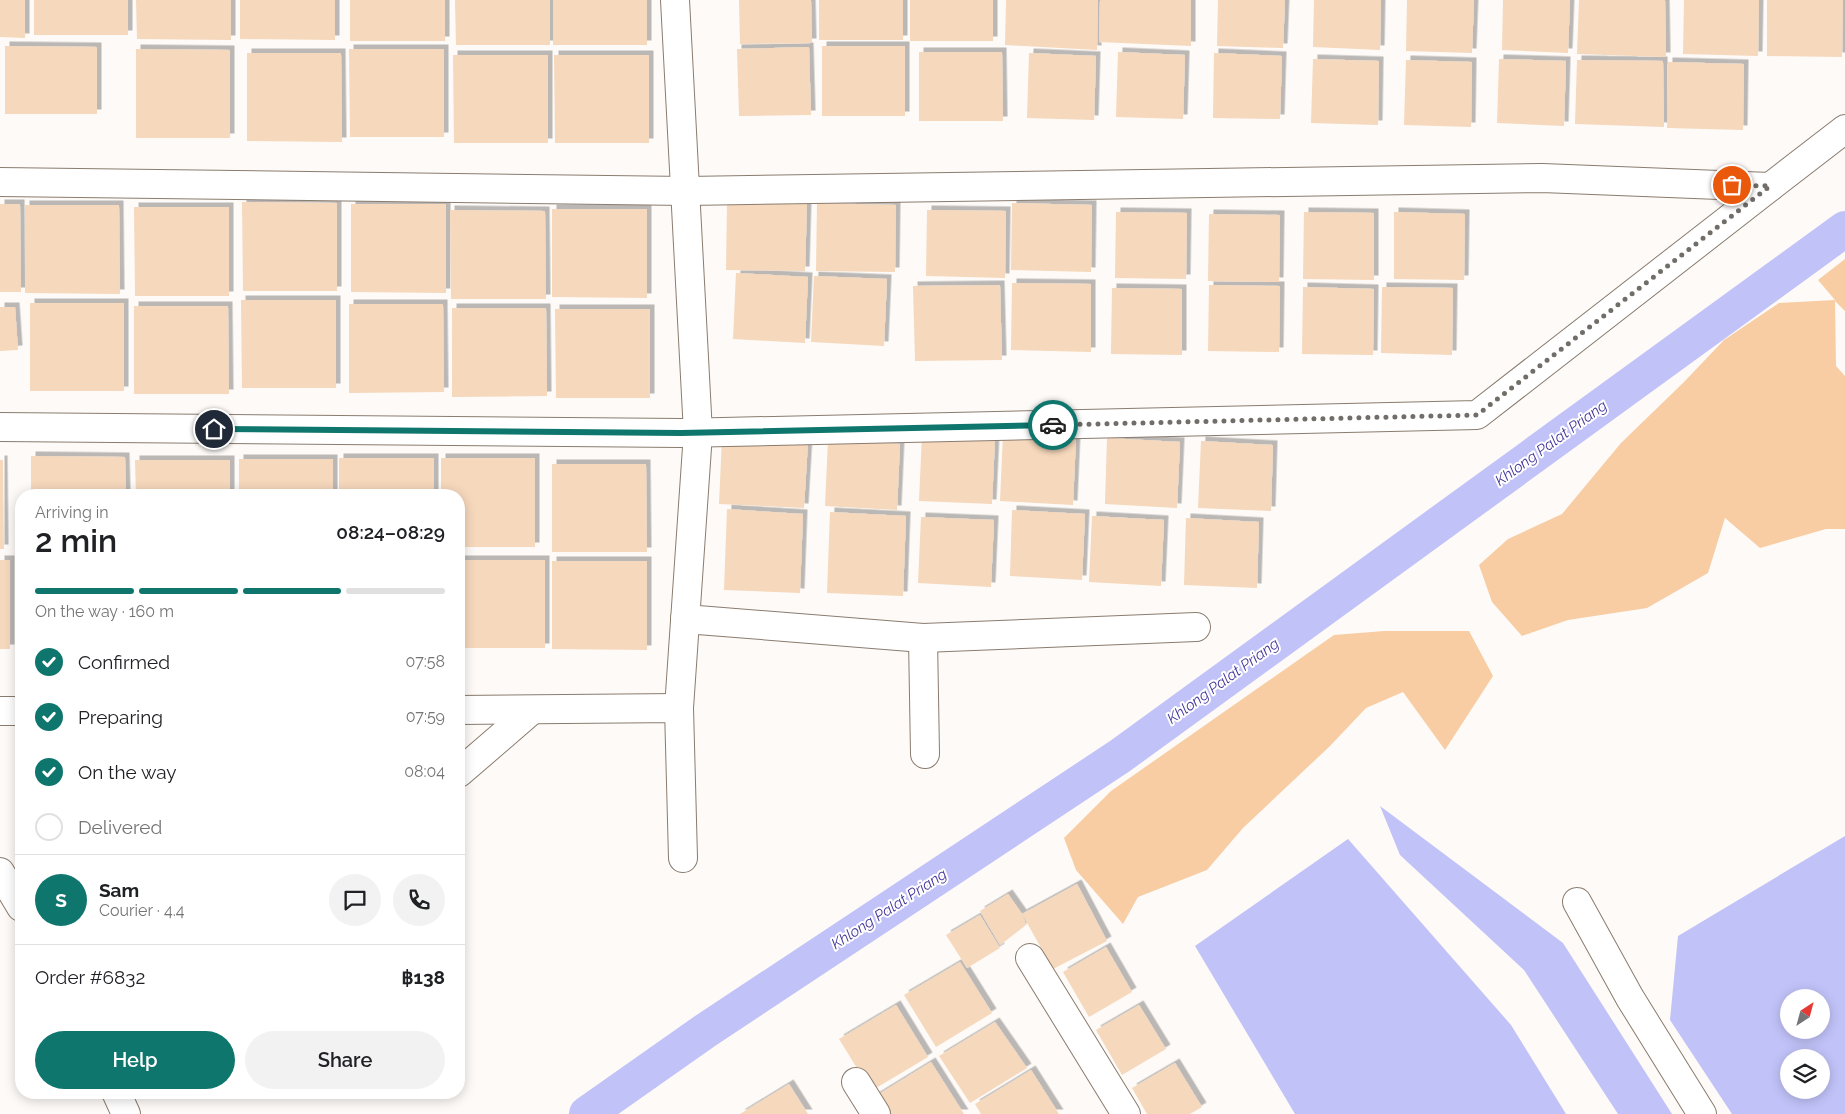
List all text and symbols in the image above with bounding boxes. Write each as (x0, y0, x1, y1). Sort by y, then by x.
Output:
pin (1711, 164, 1753, 206)
icon: bag (1718, 171, 1746, 199)
water label: Khlong Palat Priang (1492, 396, 1611, 490)
courier (1028, 400, 1078, 450)
pin (193, 408, 235, 450)
icon: car (1039, 411, 1067, 439)
icon: home (200, 415, 228, 443)
text: Arriving in (35, 503, 109, 522)
text: 08:24–08:29 (336, 521, 445, 543)
text: 2 min (35, 522, 117, 559)
text: On the way · 160 m (35, 602, 174, 621)
water label: Khlong Palat Priang (1164, 634, 1283, 728)
icon: check (35, 648, 63, 676)
text: Confirmed (78, 651, 170, 673)
text: 07:58 (406, 652, 445, 671)
icon: check (35, 703, 63, 731)
text: Preparing (78, 706, 163, 728)
text: 07:59 (406, 707, 445, 726)
icon: check (35, 758, 63, 786)
text: On the way (78, 761, 177, 783)
text: 08:04 (404, 762, 445, 781)
text: Delivered (78, 816, 162, 838)
water label: Khlong Palat Priang (828, 865, 950, 953)
button: chat (329, 874, 381, 926)
button: phone (393, 874, 445, 926)
text: Sam (99, 879, 139, 901)
text: S (55, 889, 67, 911)
text: Courier · 4.4 (99, 901, 184, 920)
text: Order #6832 (35, 966, 145, 988)
text: ฿138 (401, 966, 445, 988)
north arrow (1780, 989, 1830, 1039)
map controls (1780, 989, 1830, 1099)
button: Help (35, 1031, 235, 1089)
button: Share (245, 1031, 445, 1089)
button: layers (1780, 1049, 1830, 1099)

